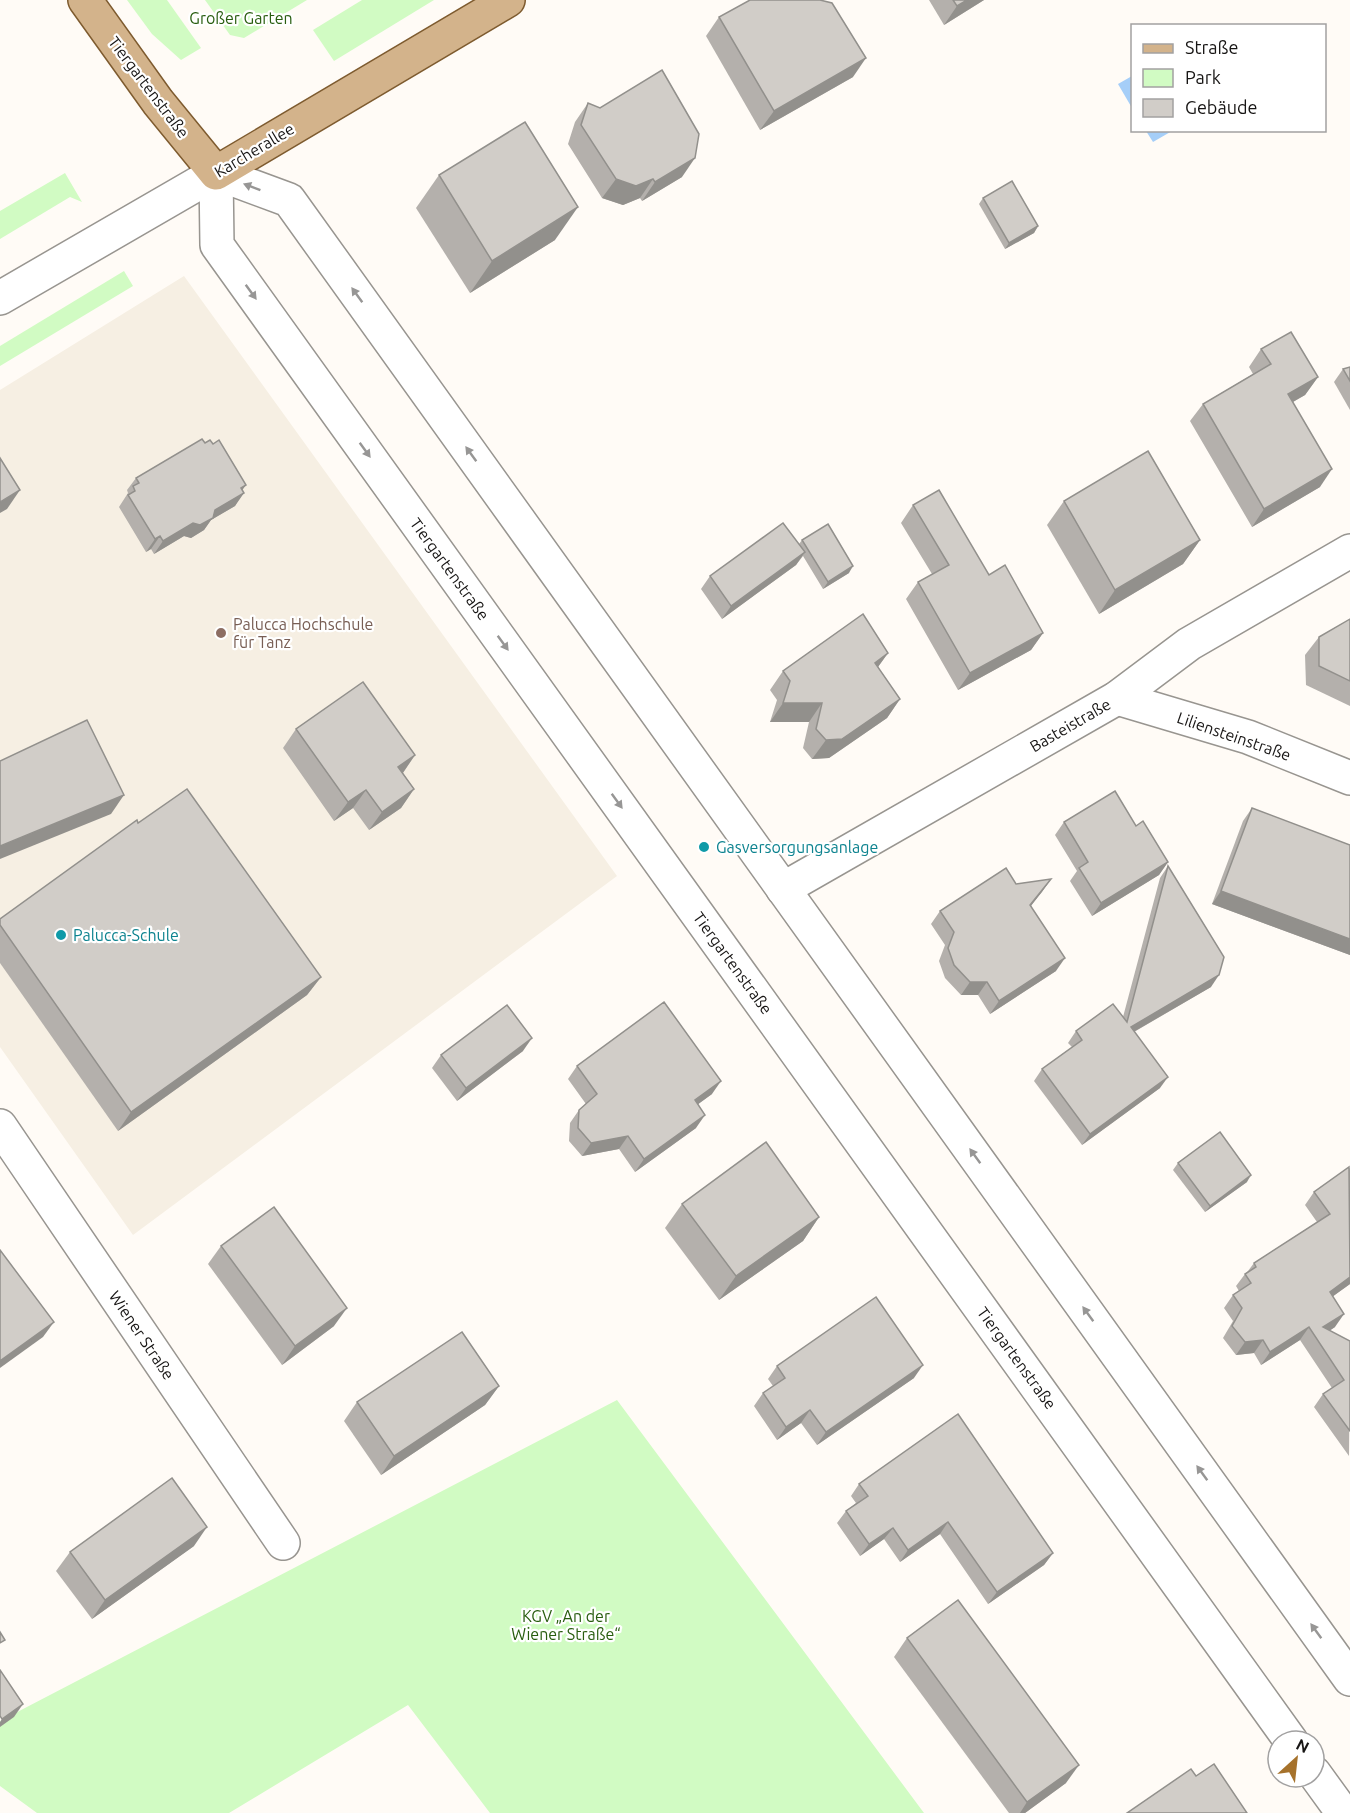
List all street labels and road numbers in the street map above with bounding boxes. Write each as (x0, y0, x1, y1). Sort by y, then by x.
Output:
street label: Tiergartenstraße (105, 33, 193, 141)
street label: Karcherallee (211, 119, 297, 181)
street label: Tiergartenstraße (407, 514, 493, 624)
street label: Basteistraße (1026, 695, 1114, 755)
street label: Liliensteinstraße (1175, 708, 1293, 764)
street label: Tiergartenstraße (690, 908, 776, 1018)
street label: Wiener Straße (106, 1287, 178, 1383)
street label: Tiergartenstraße (974, 1303, 1060, 1413)

